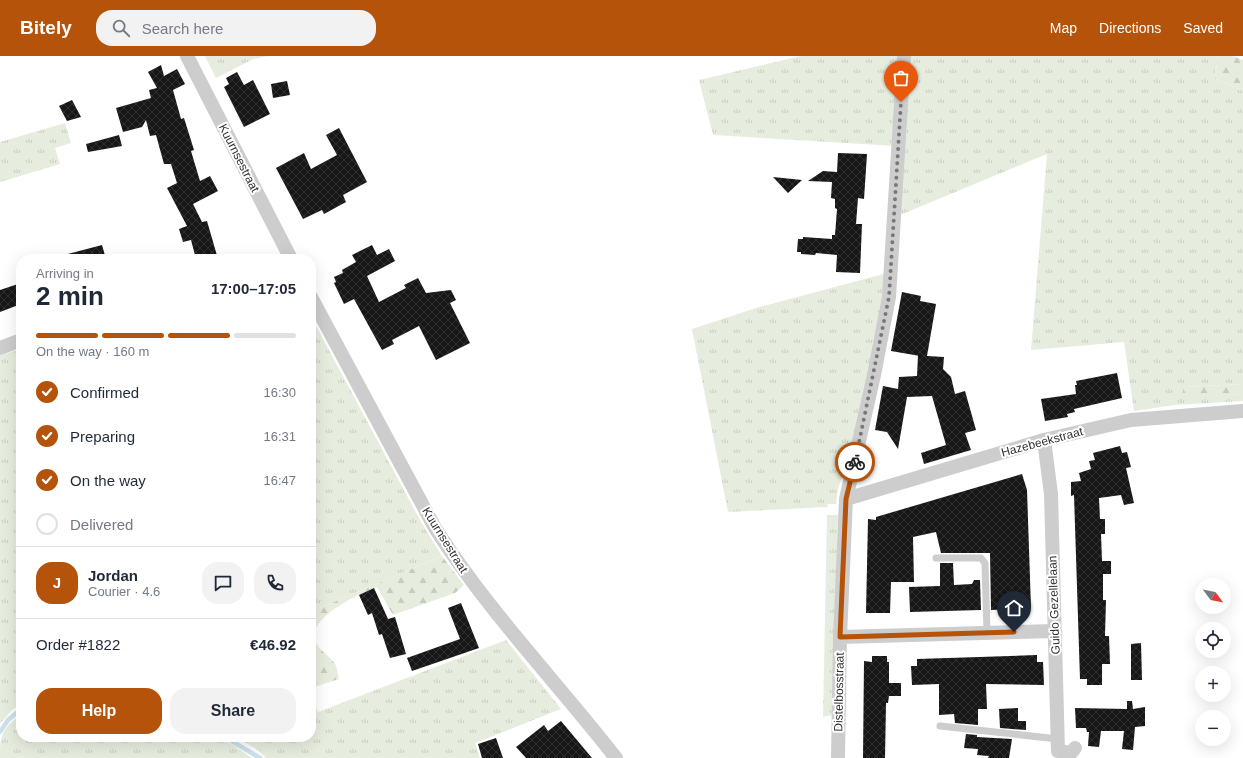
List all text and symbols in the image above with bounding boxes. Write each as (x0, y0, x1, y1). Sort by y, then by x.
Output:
search box (96, 10, 376, 46)
text: Bitely (20, 17, 72, 38)
icon: search (110, 17, 132, 39)
text: Search here (142, 20, 223, 37)
text: Map (1050, 20, 1077, 36)
text: Directions (1099, 20, 1161, 36)
text: Saved (1183, 20, 1223, 36)
pin (884, 61, 918, 102)
icon: bag (890, 67, 912, 89)
street label: Kuurnsestraat (216, 122, 262, 195)
text: Arriving in (36, 266, 94, 281)
text: 17:00–17:05 (211, 280, 296, 297)
text: 2 min (36, 281, 104, 311)
text: On the way · 160 m (36, 344, 149, 359)
icon: check (36, 381, 58, 403)
text: Confirmed (70, 384, 139, 401)
text: 16:30 (263, 385, 296, 400)
street label: Hazebeekstraat (1000, 424, 1085, 460)
icon: check (36, 425, 58, 447)
text: Preparing (70, 428, 135, 445)
text: 16:31 (263, 429, 296, 444)
courier (835, 442, 875, 482)
icon: bike (844, 451, 866, 473)
icon: check (36, 469, 58, 491)
text: On the way (70, 472, 146, 489)
text: 16:47 (263, 473, 296, 488)
street label: Kuurnsestraat (419, 505, 471, 576)
text: Delivered (70, 516, 133, 533)
street label: Guido Gezellelaan (1045, 555, 1063, 655)
button: chat (202, 562, 244, 604)
button: phone (254, 562, 296, 604)
text: Jordan (88, 567, 138, 584)
text: J (53, 574, 61, 591)
north arrow (1195, 578, 1231, 614)
map controls (1195, 578, 1231, 746)
text: Courier · 4.6 (88, 584, 160, 599)
pin (997, 591, 1031, 632)
icon: home (1003, 597, 1025, 619)
button: locate (1195, 622, 1231, 658)
text: Order #1822 (36, 636, 120, 653)
text: €46.92 (250, 636, 296, 653)
street label: Distelbosstraat (831, 652, 847, 732)
button: + (1195, 666, 1231, 702)
button: Help (36, 688, 162, 734)
button: Share (170, 688, 296, 734)
button: − (1195, 710, 1231, 746)

